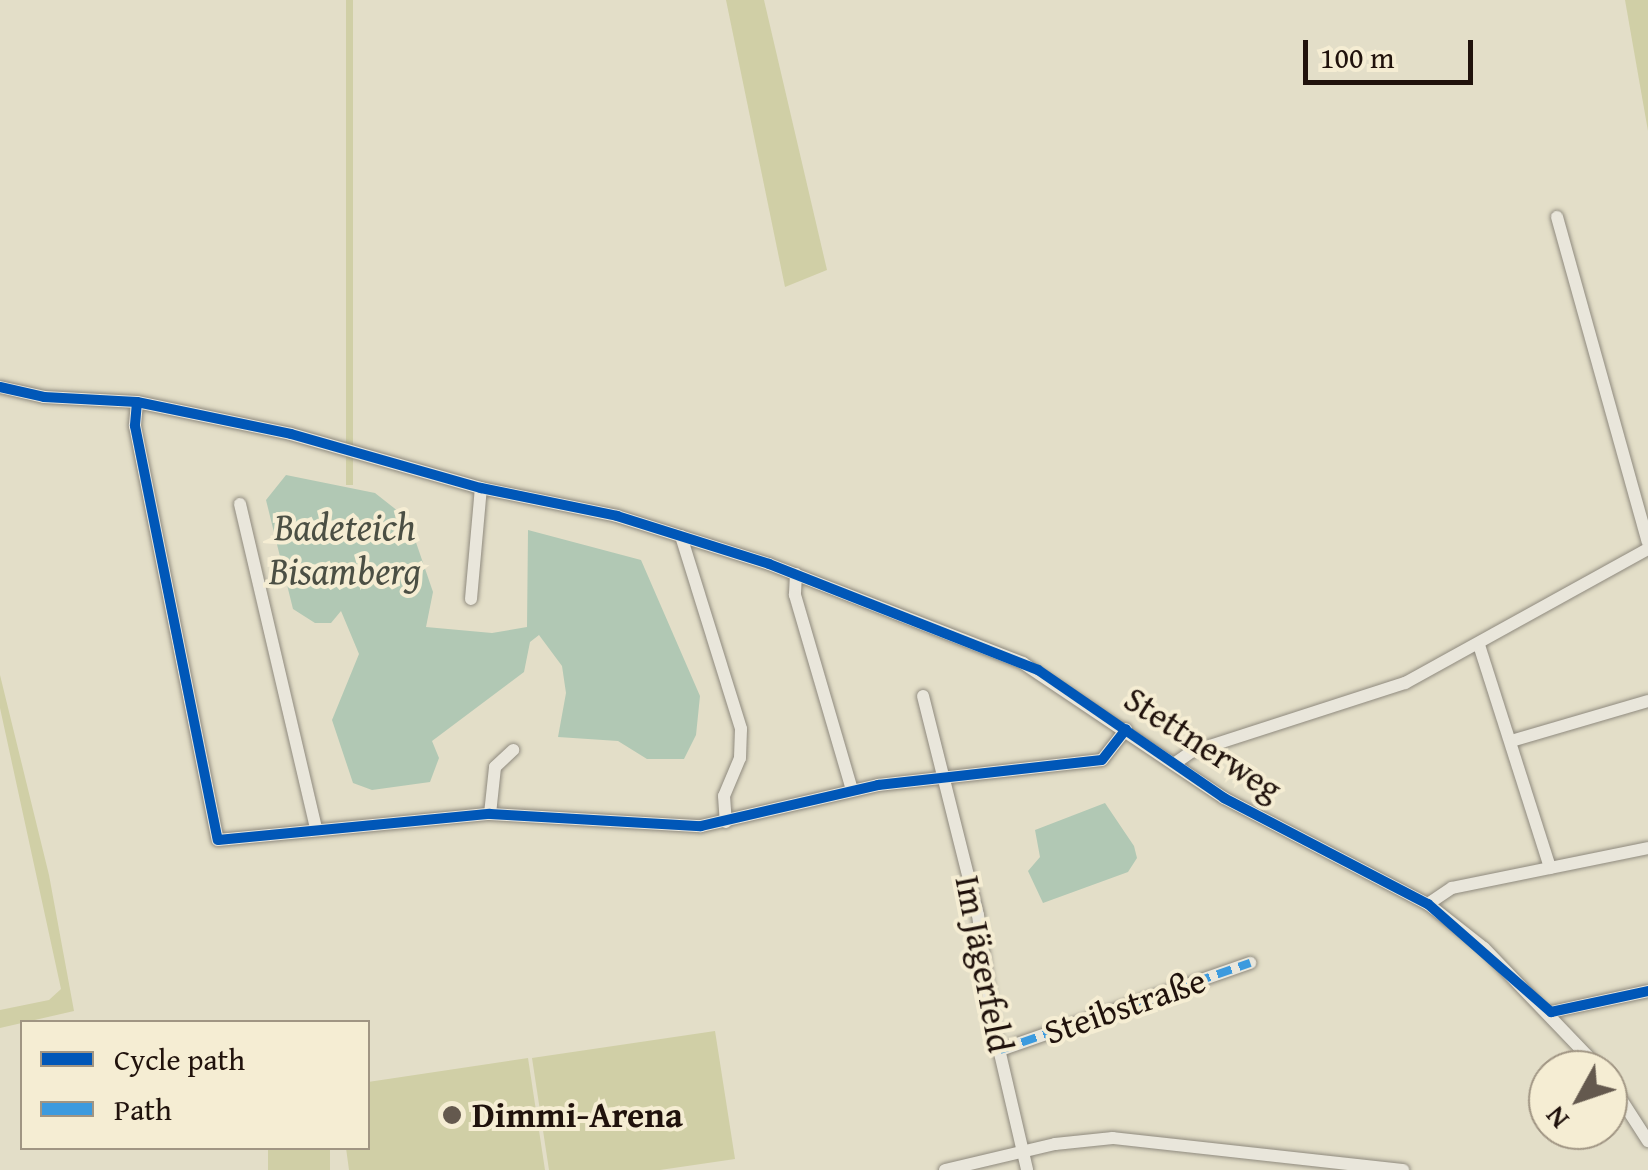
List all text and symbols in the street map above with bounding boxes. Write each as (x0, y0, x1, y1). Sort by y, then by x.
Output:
scale bar (1308, 20, 1478, 82)
text: 100 m (1320, 35, 1394, 79)
water label: Badeteich Bisamberg (269, 504, 421, 594)
street label: Stettnerweg (1116, 678, 1290, 810)
street label: Im Jägerfeld (946, 872, 1022, 1056)
street label: Steibstraße (1039, 959, 1211, 1053)
legend (20, 1020, 370, 1150)
text: Cycle path (114, 1037, 245, 1081)
north arrow (1528, 1050, 1628, 1150)
text: Path (114, 1087, 172, 1131)
place label: Dimmi-Arena (472, 1094, 683, 1136)
text: N (1534, 1098, 1578, 1139)
marker: Dimmi-Arena (441, 1104, 463, 1126)

